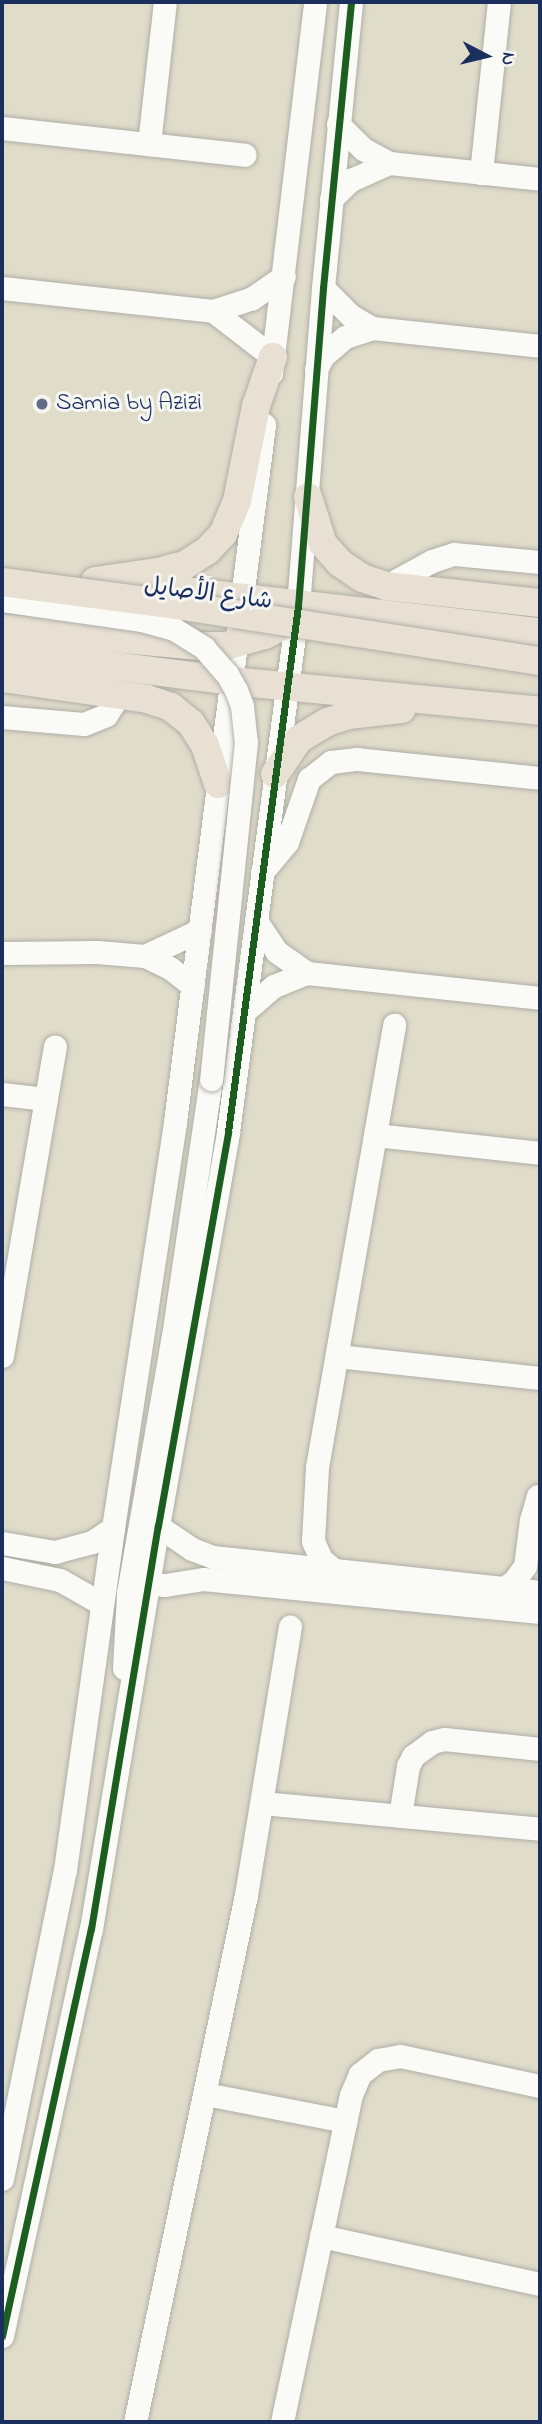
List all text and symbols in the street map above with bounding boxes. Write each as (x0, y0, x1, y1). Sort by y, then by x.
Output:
north arrow (451, 21, 521, 91)
text: N (493, 51, 522, 67)
place label: Samia by Azizi (56, 390, 202, 418)
marker: Samia by Azizi (34, 396, 50, 412)
street label: شارع الأصايل (142, 573, 274, 617)

